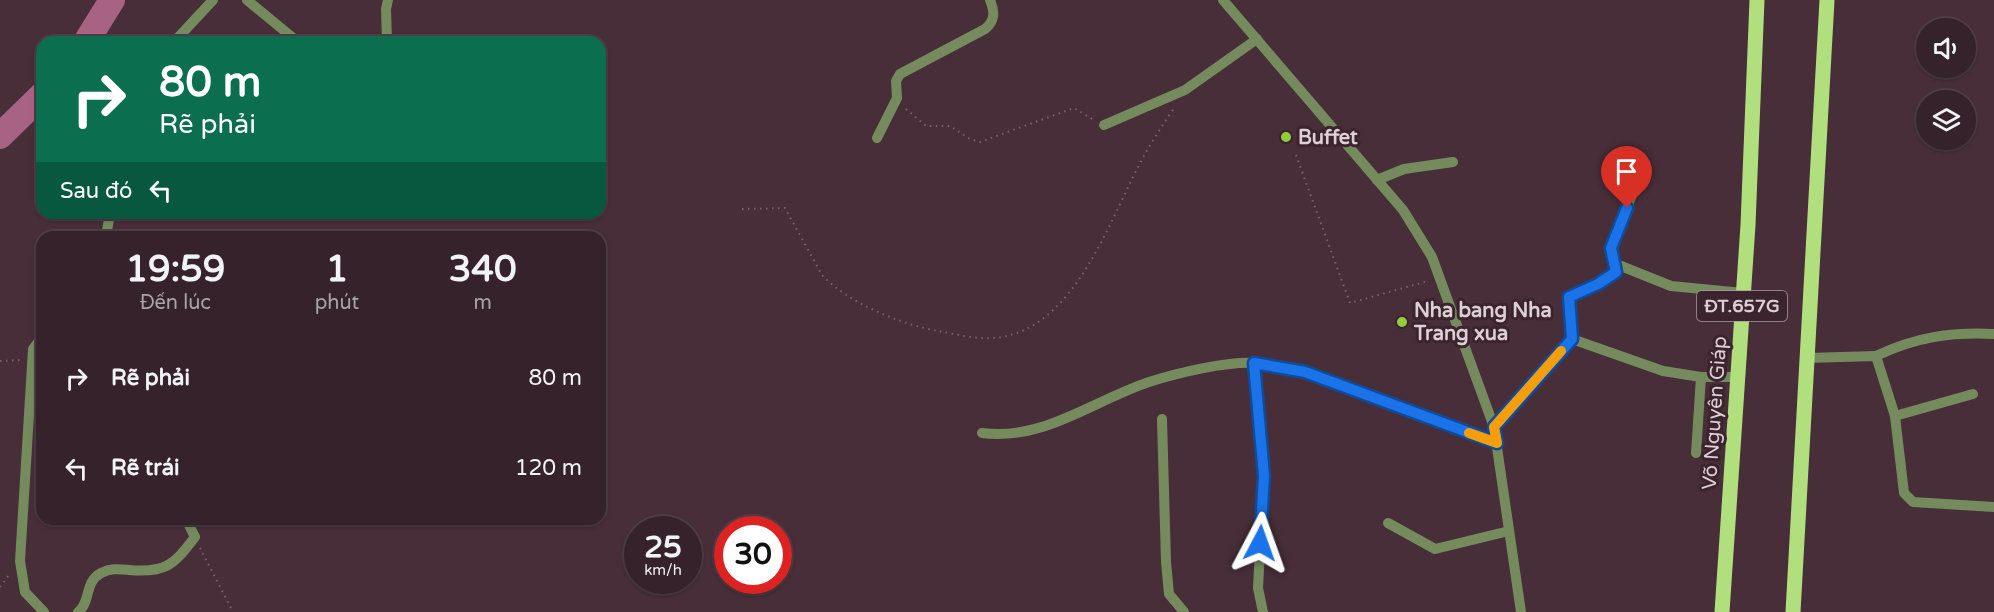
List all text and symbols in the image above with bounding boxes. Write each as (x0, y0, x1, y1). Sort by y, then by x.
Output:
map controls (1916, 18, 1976, 150)
button: sound (1916, 18, 1976, 78)
text: 80 m (159, 57, 261, 108)
icon: right (60, 60, 138, 138)
button: layers (1916, 90, 1976, 150)
text: Rẽ phải (159, 108, 256, 141)
place label: Buffet (1298, 126, 1358, 150)
marker: Buffet (1279, 130, 1293, 144)
pin (1601, 146, 1652, 208)
icon: arrive (1610, 155, 1643, 188)
icon: left (144, 174, 177, 207)
text: Sau đó (60, 178, 132, 204)
text: 19:59 (125, 248, 225, 291)
text: 1 (326, 248, 348, 291)
text: 340 (449, 248, 517, 291)
text: Đến lúc (140, 291, 211, 315)
text: phút (315, 291, 359, 315)
text: m (473, 291, 492, 315)
road number: ĐT.657G (1697, 291, 1787, 321)
place label: Nha bang Nha Trang xua (1413, 299, 1552, 346)
marker: Nha bang Nha Trang xua (1395, 315, 1409, 329)
street label: Võ Nguyên Giáp (1698, 335, 1732, 491)
icon: right (60, 362, 93, 395)
text: Rẽ phải (111, 365, 190, 391)
text: 80 m (528, 365, 582, 391)
icon: left (60, 452, 93, 485)
text: Rẽ trái (111, 455, 180, 481)
text: 120 m (515, 455, 582, 481)
position arrow (1228, 511, 1292, 575)
speed limit sign: 30 (714, 516, 792, 594)
text: 25 (644, 529, 682, 566)
text: km/h (644, 561, 682, 579)

